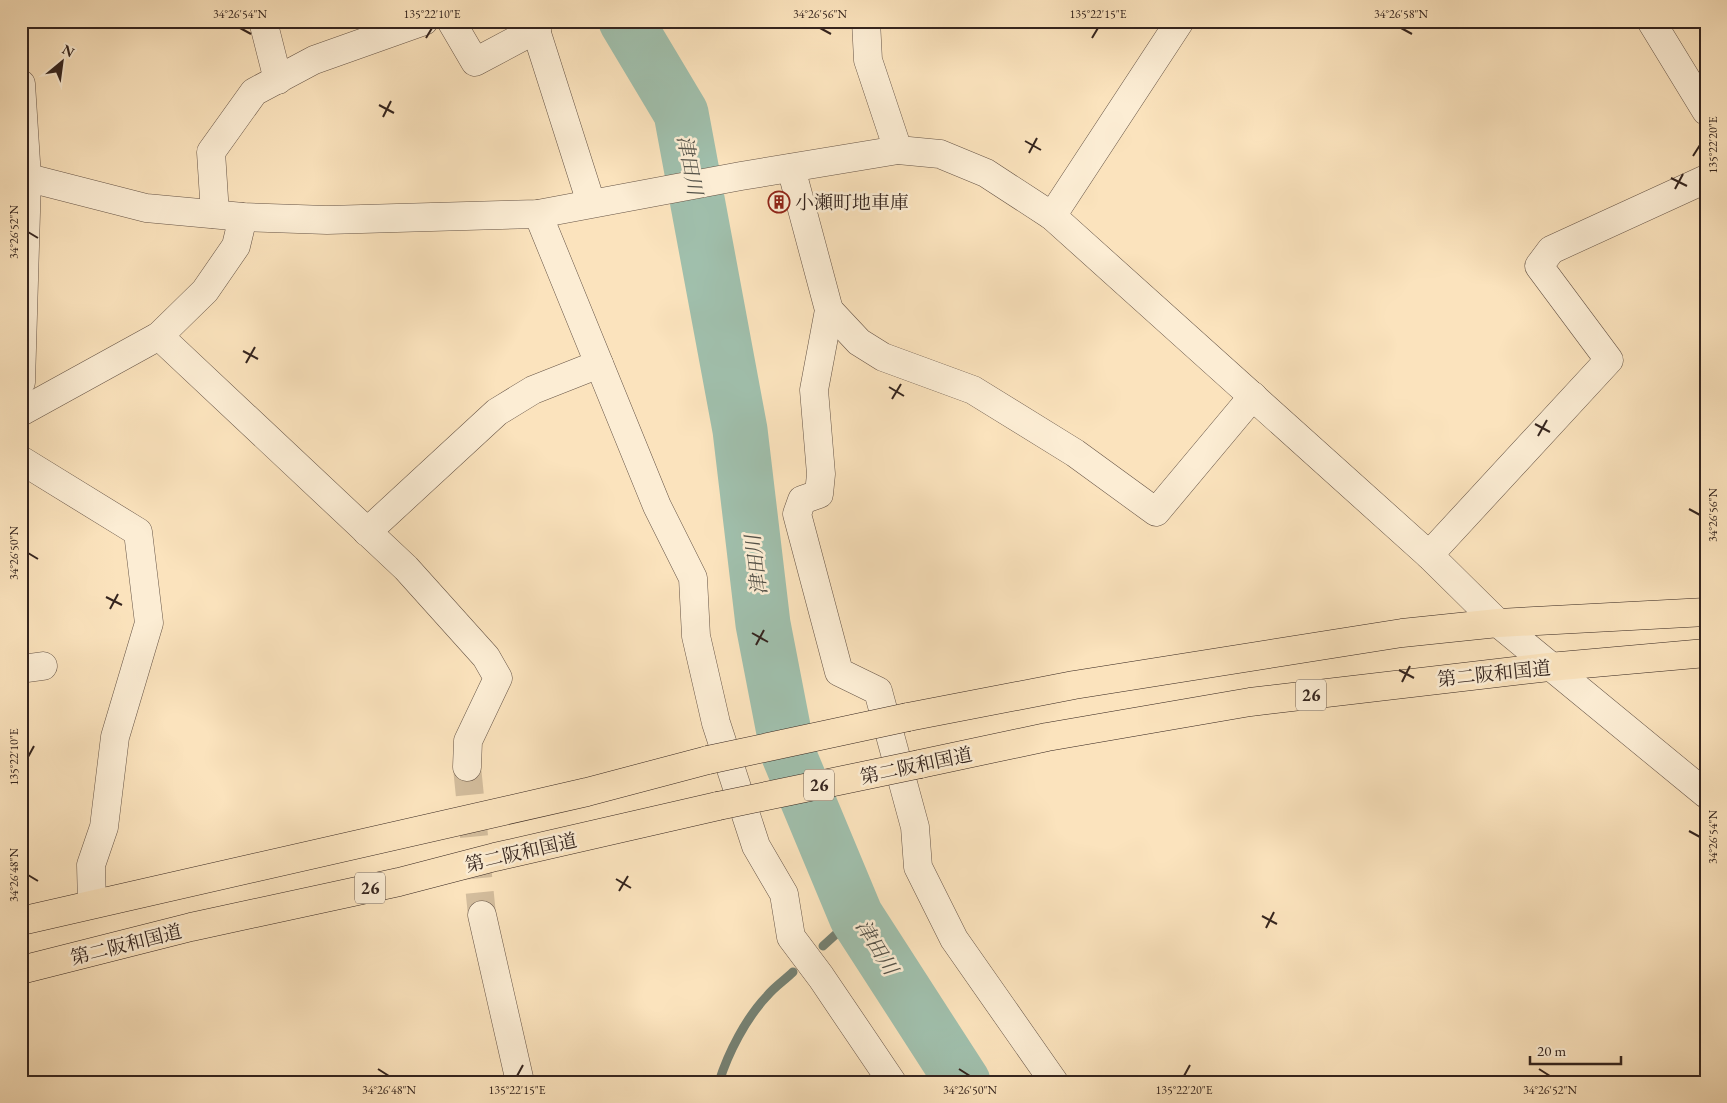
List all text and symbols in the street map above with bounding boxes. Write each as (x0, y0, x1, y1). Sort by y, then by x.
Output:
text: 34°26'54"N (213, 6, 267, 22)
text: 135°22'10"E (404, 6, 461, 22)
text: 34°26'56"N (793, 6, 847, 22)
text: 135°22'15"E (1070, 6, 1127, 22)
text: 34°26'58"N (1374, 6, 1428, 22)
north arrow (38, 38, 88, 88)
text: N (59, 40, 78, 62)
text: 135°22'20"E (1705, 116, 1721, 173)
water label: 津田川 (672, 133, 709, 199)
building icon: 小瀬町地車庫 (767, 190, 791, 214)
place label: 小瀬町地車庫 (795, 190, 909, 215)
text: 34°26'52"N (6, 205, 22, 259)
text: 34°26'56"N (1705, 488, 1721, 542)
text: 34°26'50"N (6, 526, 22, 580)
water label: 津田川 (739, 532, 773, 596)
street label: 第二阪和国道 (1436, 655, 1552, 692)
road number: 26 (1296, 680, 1326, 710)
text: 135°22'10"E (6, 728, 22, 785)
street label: 第二阪和国道 (858, 741, 974, 790)
road number: 26 (804, 770, 834, 800)
text: 34°26'54"N (1705, 810, 1721, 864)
street label: 第二阪和国道 (463, 827, 579, 877)
text: 34°26'48"N (6, 848, 22, 902)
road number: 26 (355, 872, 385, 904)
water label: 津田川 (850, 915, 905, 981)
street label: 第二阪和国道 (68, 919, 184, 970)
scale bar (1530, 1033, 1621, 1065)
text: 20 m (1537, 1041, 1566, 1060)
text: 34°26'48"N (362, 1082, 416, 1098)
text: 135°22'15"E (489, 1082, 546, 1098)
text: 34°26'50"N (943, 1082, 997, 1098)
text: 135°22'20"E (1156, 1082, 1213, 1098)
text: 34°26'52"N (1523, 1082, 1577, 1098)

